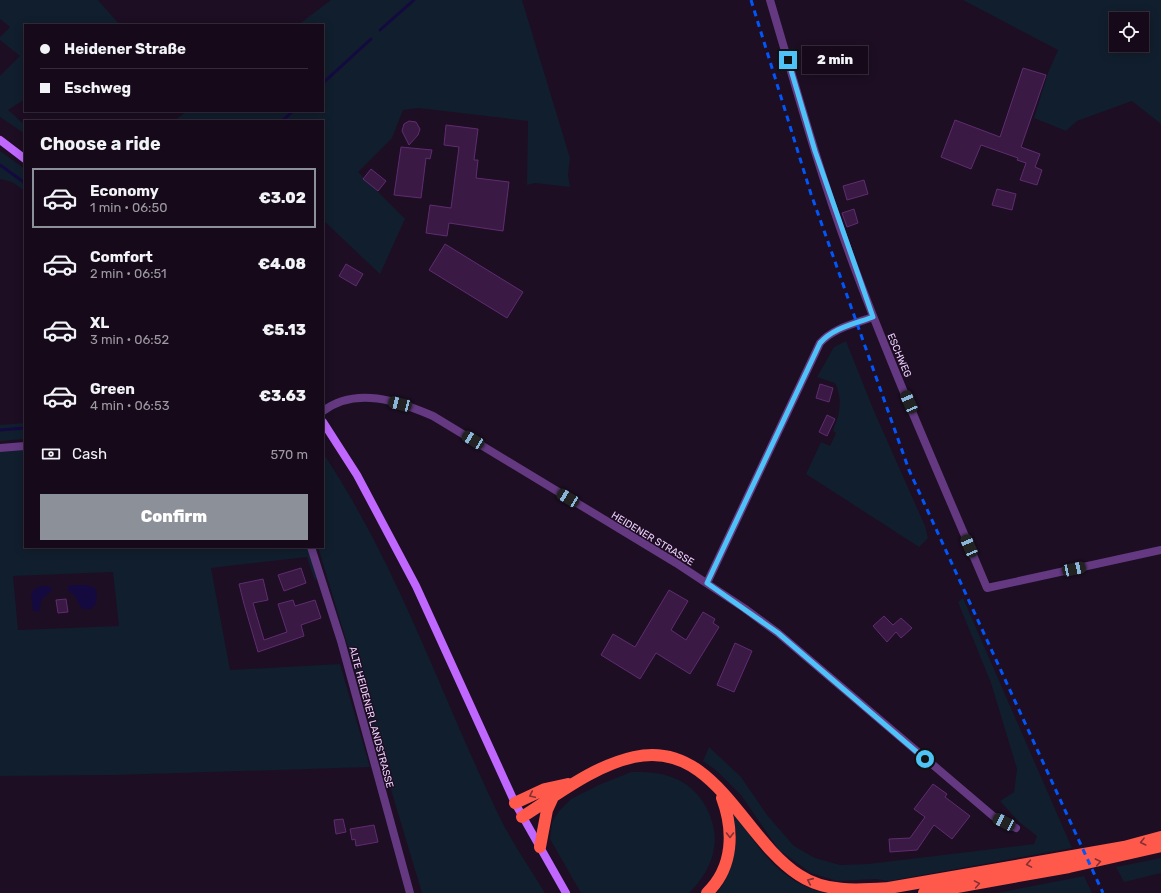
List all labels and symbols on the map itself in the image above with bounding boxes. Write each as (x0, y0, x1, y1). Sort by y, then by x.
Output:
callout: 2 min (802, 46, 868, 74)
route end (779, 51, 797, 69)
street label: ESCHWEG (884, 331, 914, 379)
car (899, 389, 919, 415)
car (387, 395, 413, 413)
car (460, 429, 486, 451)
car (555, 487, 581, 509)
street label: HEIDENER STRASSE (609, 509, 696, 568)
car (959, 533, 979, 559)
car (1061, 561, 1087, 577)
street label: ALTE HEIDENER LANDSTRASSE (346, 645, 396, 789)
route start (916, 750, 934, 768)
one-way arrow (529, 790, 537, 798)
car (991, 811, 1017, 833)
one-way arrow (726, 832, 734, 838)
one-way arrow (1139, 837, 1146, 846)
one-way arrow (1095, 858, 1101, 866)
one-way arrow (1025, 859, 1032, 868)
one-way arrow (807, 878, 814, 886)
one-way arrow (973, 880, 980, 889)

